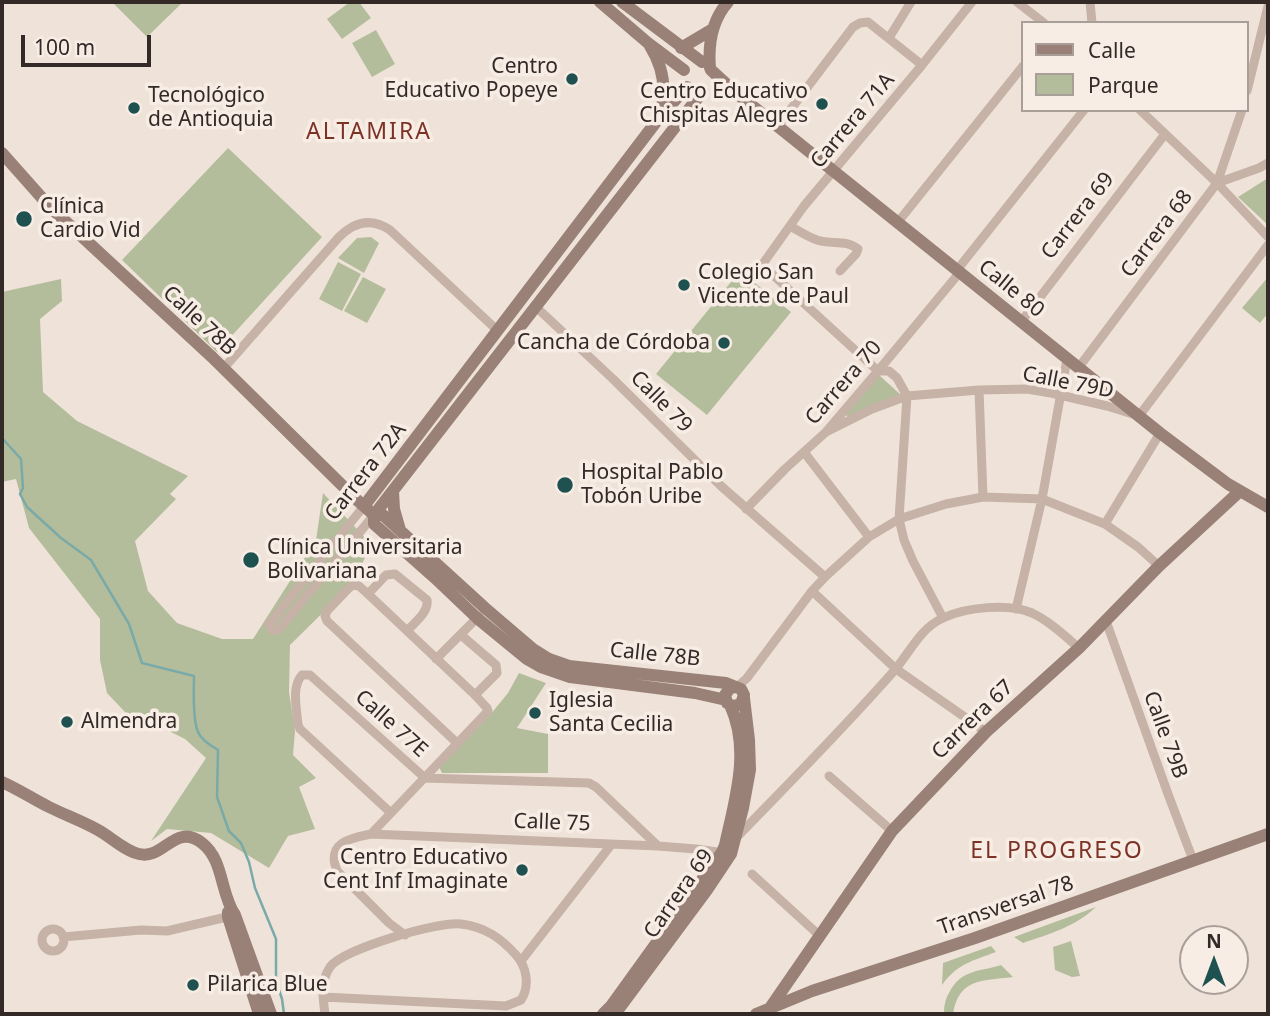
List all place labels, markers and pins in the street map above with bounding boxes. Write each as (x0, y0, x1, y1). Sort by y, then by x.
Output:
place label: Centro Educativo Popeye (384, 54, 558, 104)
marker: Centro Educativo Popeye (564, 71, 580, 87)
place label: Centro Educativo Chispitas Alegres (639, 79, 808, 129)
place label: Tecnológico de Antioquia (148, 83, 273, 133)
marker: Centro Educativo Chispitas Alegres (814, 96, 830, 112)
marker: Tecnológico de Antioquia (126, 100, 142, 116)
place label: Clínica Cardio Vid (40, 194, 141, 244)
marker: Clínica Cardio Vid (14, 209, 34, 229)
place label: Colegio San Vicente de Paul (698, 260, 849, 310)
marker: Colegio San Vicente de Paul (676, 277, 692, 293)
place label: Cancha de Córdoba (517, 330, 710, 356)
marker: Cancha de Córdoba (716, 335, 732, 351)
place label: Hospital Pablo Tobón Uribe (581, 460, 723, 510)
marker: Hospital Pablo Tobón Uribe (555, 475, 575, 495)
place label: Clínica Universitaria Bolivariana (267, 535, 462, 585)
marker: Clínica Universitaria Bolivariana (241, 550, 261, 570)
place label: Iglesia Santa Cecilia (549, 688, 673, 738)
marker: Iglesia Santa Cecilia (527, 705, 543, 721)
place label: Almendra (81, 709, 177, 735)
marker: Almendra (59, 714, 75, 730)
place label: Centro Educativo Cent Inf Imaginate (323, 845, 508, 895)
marker: Centro Educativo Cent Inf Imaginate (514, 862, 530, 878)
place label: Pilarica Blue (207, 972, 328, 998)
marker: Pilarica Blue (185, 977, 201, 993)

